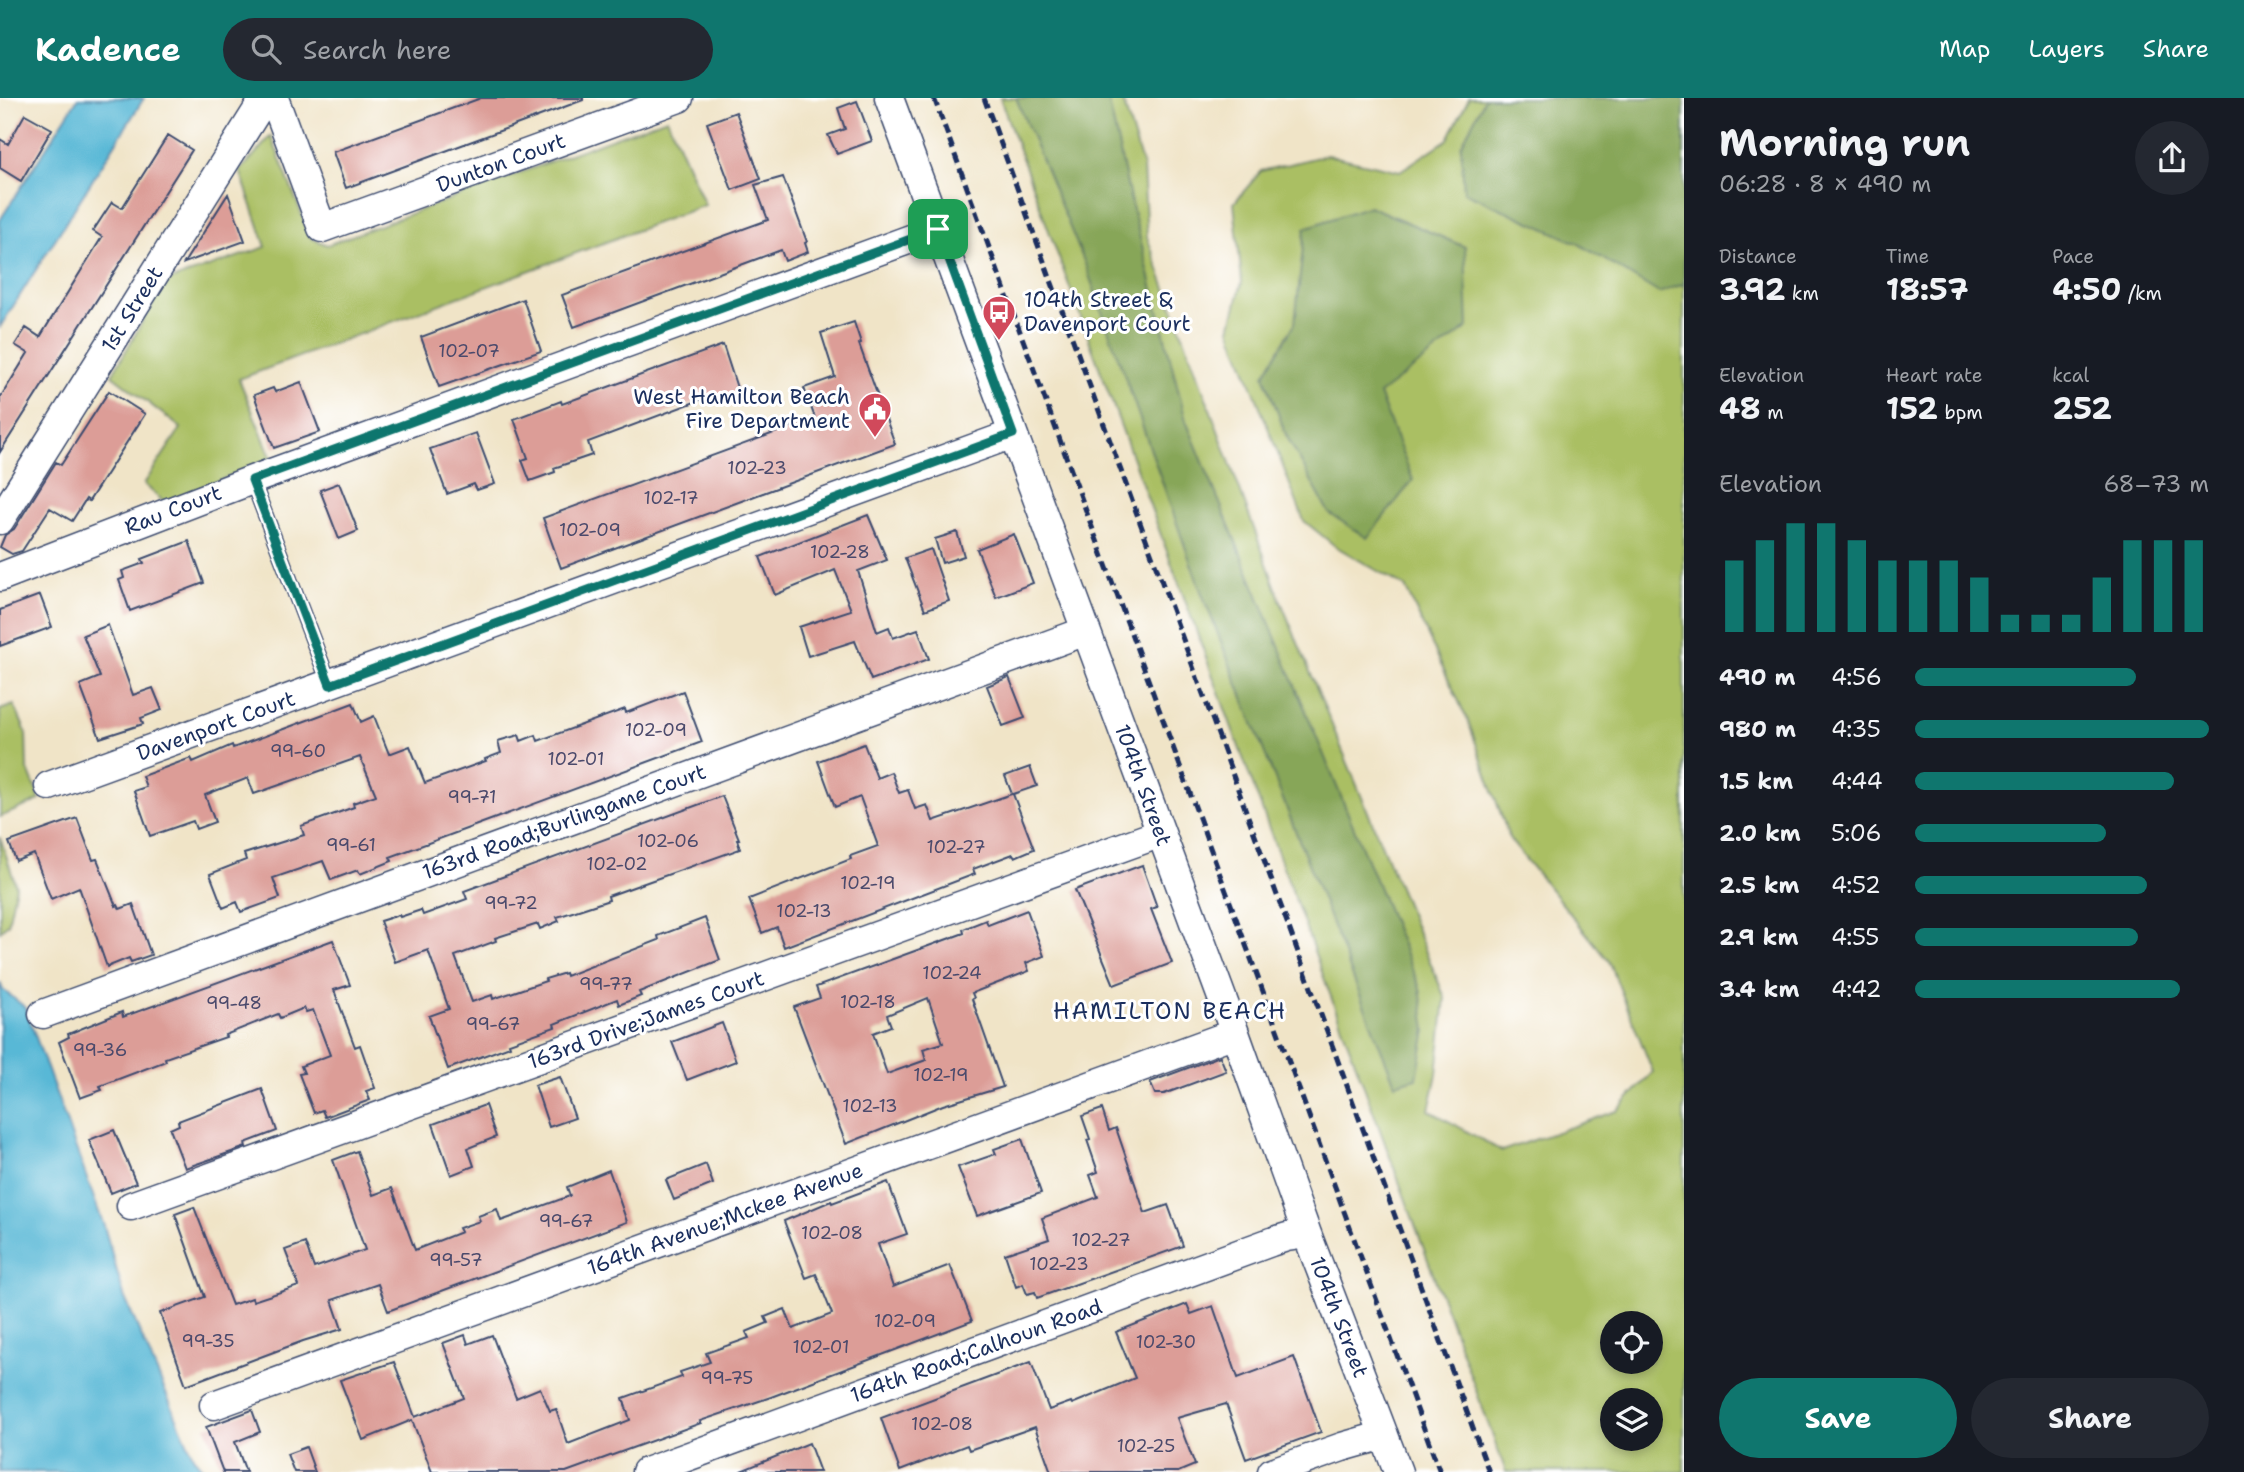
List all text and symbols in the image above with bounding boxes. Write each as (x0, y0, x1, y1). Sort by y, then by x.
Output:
search box (223, 18, 713, 81)
text: Kadence (35, 27, 181, 72)
icon: search (247, 30, 285, 68)
text: Search here (303, 32, 451, 67)
text: Map (1939, 33, 1990, 65)
text: Layers (2028, 33, 2105, 65)
text: Share (2143, 33, 2209, 65)
text: Morning run (1719, 117, 1970, 168)
button: share (2135, 121, 2209, 195)
street label: Dunton Court (433, 127, 569, 199)
text: 06:28 · 8 × 490 m (1719, 169, 1931, 199)
pin (908, 199, 968, 259)
icon: arrive (919, 210, 957, 248)
text: Distance (1719, 244, 1797, 269)
text: Time (1886, 244, 1929, 269)
text: Pace (2052, 244, 2094, 269)
street label: 1st Street (95, 261, 169, 357)
text: 3.92 (1719, 269, 1785, 310)
text: 18:57 (1886, 269, 1968, 310)
text: 4:50 (2052, 269, 2121, 310)
text: km (1785, 281, 1819, 306)
text: /km (2121, 281, 2162, 306)
place label: 104th Street & Davenport Court (1024, 286, 1191, 338)
bus stop icon: 104th Street & Davenport Court (980, 293, 1018, 342)
house number: 102-07 (438, 339, 500, 363)
text: Elevation (1719, 363, 1804, 388)
text: Heart rate (1886, 363, 1982, 388)
text: kcal (2052, 363, 2089, 388)
place label: West Hamilton Beach Fire Department (633, 383, 850, 435)
text: 48 (1719, 388, 1761, 429)
text: 152 (1886, 388, 1938, 429)
text: 252 (2052, 388, 2112, 429)
public building icon: West Hamilton Beach Fire Department (856, 390, 894, 439)
text: m (1761, 400, 1784, 425)
text: bpm (1938, 400, 1983, 425)
house number: 102-23 (727, 456, 787, 480)
text: Elevation (1719, 469, 1822, 499)
text: 68–73 m (2103, 469, 2209, 499)
street label: Rau Court (121, 479, 225, 541)
house number: 102-17 (643, 486, 699, 510)
house number: 102-09 (559, 518, 621, 542)
house number: 102-28 (810, 540, 870, 564)
text: 490 m (1719, 662, 1795, 692)
text: 4:56 (1831, 662, 1882, 692)
street label: Davenport Court (133, 684, 299, 768)
text: 980 m (1719, 714, 1796, 744)
text: 4:35 (1831, 714, 1881, 744)
house number: 102-09 (625, 718, 687, 742)
street label: 104th Street (1108, 720, 1178, 850)
house number: 99-60 (270, 739, 326, 763)
house number: 102-01 (548, 747, 604, 771)
street label: 163rd Road;Burlingame Court (418, 758, 710, 886)
text: 1.5 km (1719, 766, 1793, 796)
text: 4:44 (1831, 766, 1883, 796)
house number: 99-71 (448, 785, 496, 809)
text: 2.0 km (1719, 818, 1801, 848)
text: 5:06 (1831, 818, 1882, 848)
house number: 102-06 (637, 829, 699, 853)
house number: 99-61 (326, 833, 376, 857)
house number: 102-27 (926, 835, 986, 859)
house number: 102-02 (586, 852, 648, 876)
text: 2.5 km (1719, 870, 1800, 900)
text: 4:52 (1831, 870, 1881, 900)
house number: 102-19 (840, 871, 896, 895)
house number: 99-72 (484, 891, 538, 915)
house number: 102-13 (776, 899, 832, 923)
text: 2.9 km (1719, 922, 1798, 952)
text: 4:55 (1831, 922, 1879, 952)
house number: 102-24 (922, 961, 982, 985)
street label: 163rd Drive;James Court (524, 964, 768, 1076)
house number: 99-77 (579, 972, 633, 996)
text: 3.4 km (1719, 974, 1799, 1004)
text: 4:42 (1831, 974, 1882, 1004)
house number: 102-18 (840, 990, 896, 1014)
house number: 99-48 (206, 991, 262, 1015)
district label: HAMILTON BEACH (1053, 996, 1287, 1026)
house number: 99-67 (466, 1012, 520, 1036)
house number: 99-36 (73, 1038, 127, 1062)
house number: 102-19 (913, 1063, 969, 1087)
house number: 102-13 (842, 1094, 898, 1118)
street label: 164th Avenue;Mckee Avenue (583, 1156, 867, 1282)
house number: 99-67 (539, 1209, 593, 1233)
house number: 102-08 (801, 1221, 863, 1245)
house number: 102-27 (1071, 1228, 1131, 1252)
house number: 99-57 (429, 1248, 483, 1272)
house number: 102-23 (1029, 1252, 1089, 1276)
street label: 104th Street (1303, 1252, 1375, 1382)
street label: 164th Road;Calhoun Road (846, 1292, 1106, 1410)
house number: 102-09 (874, 1309, 936, 1333)
map controls (1600, 1311, 1663, 1451)
button: locate (1600, 1311, 1663, 1374)
house number: 99-35 (182, 1329, 234, 1353)
house number: 102-30 (1136, 1330, 1196, 1354)
house number: 102-01 (793, 1335, 849, 1359)
house number: 99-75 (701, 1366, 753, 1390)
button: Save (1719, 1378, 1957, 1458)
button: Share (1971, 1378, 2209, 1458)
button: layers (1600, 1388, 1663, 1451)
house number: 102-08 (911, 1412, 973, 1436)
house number: 102-25 (1117, 1434, 1175, 1458)

